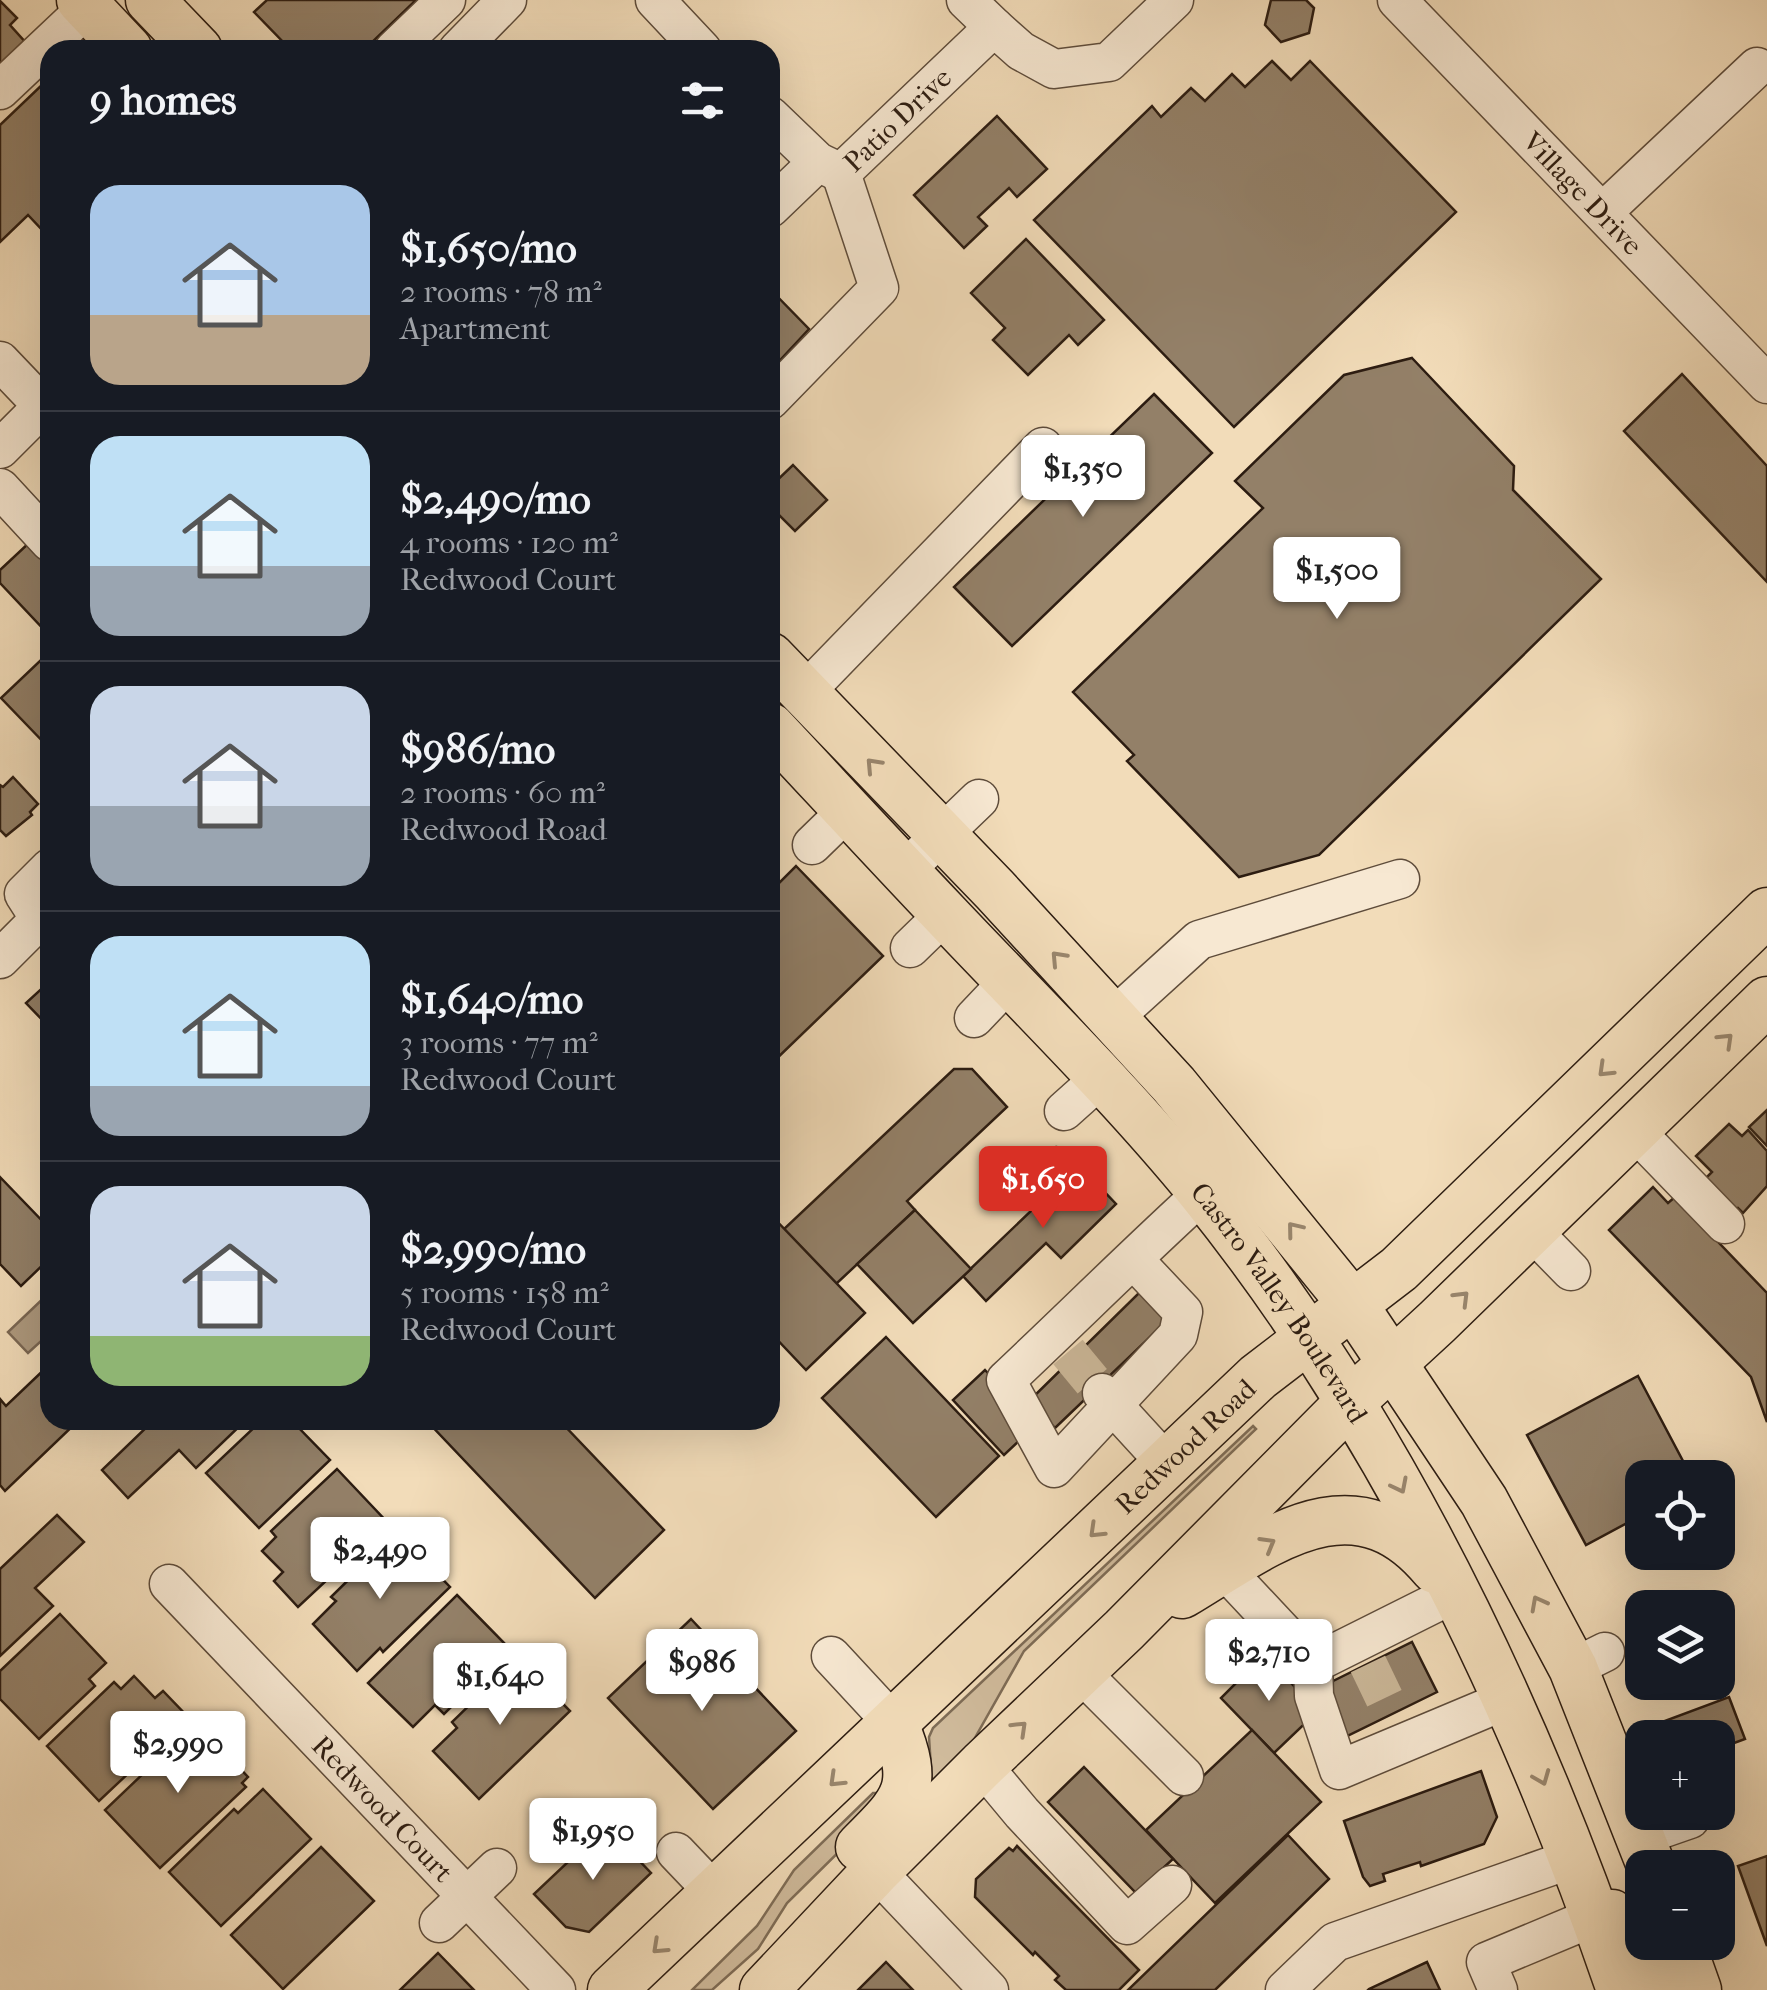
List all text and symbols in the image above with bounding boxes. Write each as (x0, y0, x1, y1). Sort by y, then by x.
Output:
street label: Patio Drive (836, 60, 958, 178)
icon: filters (675, 73, 730, 128)
text: 9 homes (90, 76, 237, 125)
street label: Village Drive (1515, 124, 1650, 262)
text: $1,650/mo (400, 224, 577, 273)
icon: home (170, 225, 290, 345)
text: 2 rooms · 78 m² (400, 273, 602, 310)
text: Apartment (400, 310, 550, 347)
pin: $1,350 (1002, 435, 1164, 520)
text: $1,350 (1043, 449, 1123, 486)
text: $2,490/mo (400, 475, 591, 524)
icon: home (170, 476, 290, 596)
text: 4 rooms · 120 m² (400, 524, 618, 561)
pin: $1,500 (1256, 537, 1418, 622)
text: $1,500 (1295, 551, 1379, 588)
text: Redwood Court (400, 561, 617, 598)
text: $986/mo (400, 725, 555, 774)
icon: home (170, 726, 290, 846)
one-way arrow (867, 758, 885, 777)
text: 2 rooms · 60 m² (400, 774, 605, 811)
text: Redwood Road (400, 811, 607, 848)
one-way arrow (1052, 951, 1070, 970)
text: $1,640/mo (400, 975, 583, 1024)
icon: home (170, 976, 290, 1096)
text: 3 rooms · 77 m² (400, 1024, 598, 1061)
one-way arrow (1715, 1034, 1733, 1052)
one-way arrow (1598, 1058, 1616, 1076)
text: Redwood Court (400, 1061, 617, 1098)
pin: $1,650 (962, 1146, 1124, 1231)
text: $1,650 (1001, 1160, 1085, 1197)
street label: Castro Valley Boulevard (1184, 1176, 1375, 1429)
one-way arrow (1288, 1223, 1306, 1241)
text: $2,990/mo (400, 1225, 586, 1274)
icon: home (170, 1226, 290, 1346)
text: 5 rooms · 158 m² (400, 1274, 609, 1311)
one-way arrow (1451, 1291, 1469, 1309)
text: Redwood Court (400, 1311, 617, 1348)
street label: Redwood Road (1108, 1371, 1263, 1521)
map controls (1625, 1460, 1735, 1960)
button: locate (1625, 1460, 1735, 1570)
one-way arrow (1388, 1476, 1407, 1494)
pin: $2,490 (299, 1517, 461, 1602)
one-way arrow (1090, 1520, 1108, 1538)
text: $2,490 (333, 1531, 427, 1568)
one-way arrow (1257, 1537, 1275, 1556)
button: layers (1625, 1590, 1735, 1700)
one-way arrow (1531, 1596, 1551, 1614)
pin: $2,710 (1188, 1619, 1350, 1704)
pin: $986 (643, 1629, 761, 1714)
text: $2,710 (1227, 1633, 1311, 1670)
pin: $1,640 (419, 1643, 581, 1728)
text: $986 (668, 1643, 736, 1680)
text: $1,640 (455, 1657, 545, 1694)
pin: $2,990 (97, 1711, 259, 1796)
button: + (1625, 1720, 1735, 1830)
one-way arrow (1008, 1722, 1026, 1740)
text: $2,990 (132, 1725, 224, 1762)
street label: Redwood Court (306, 1728, 460, 1888)
one-way arrow (829, 1768, 847, 1786)
one-way arrow (1530, 1769, 1550, 1786)
pin: $1,950 (512, 1798, 674, 1883)
text: $1,950 (551, 1812, 635, 1849)
button: − (1625, 1850, 1735, 1960)
one-way arrow (652, 1935, 670, 1953)

